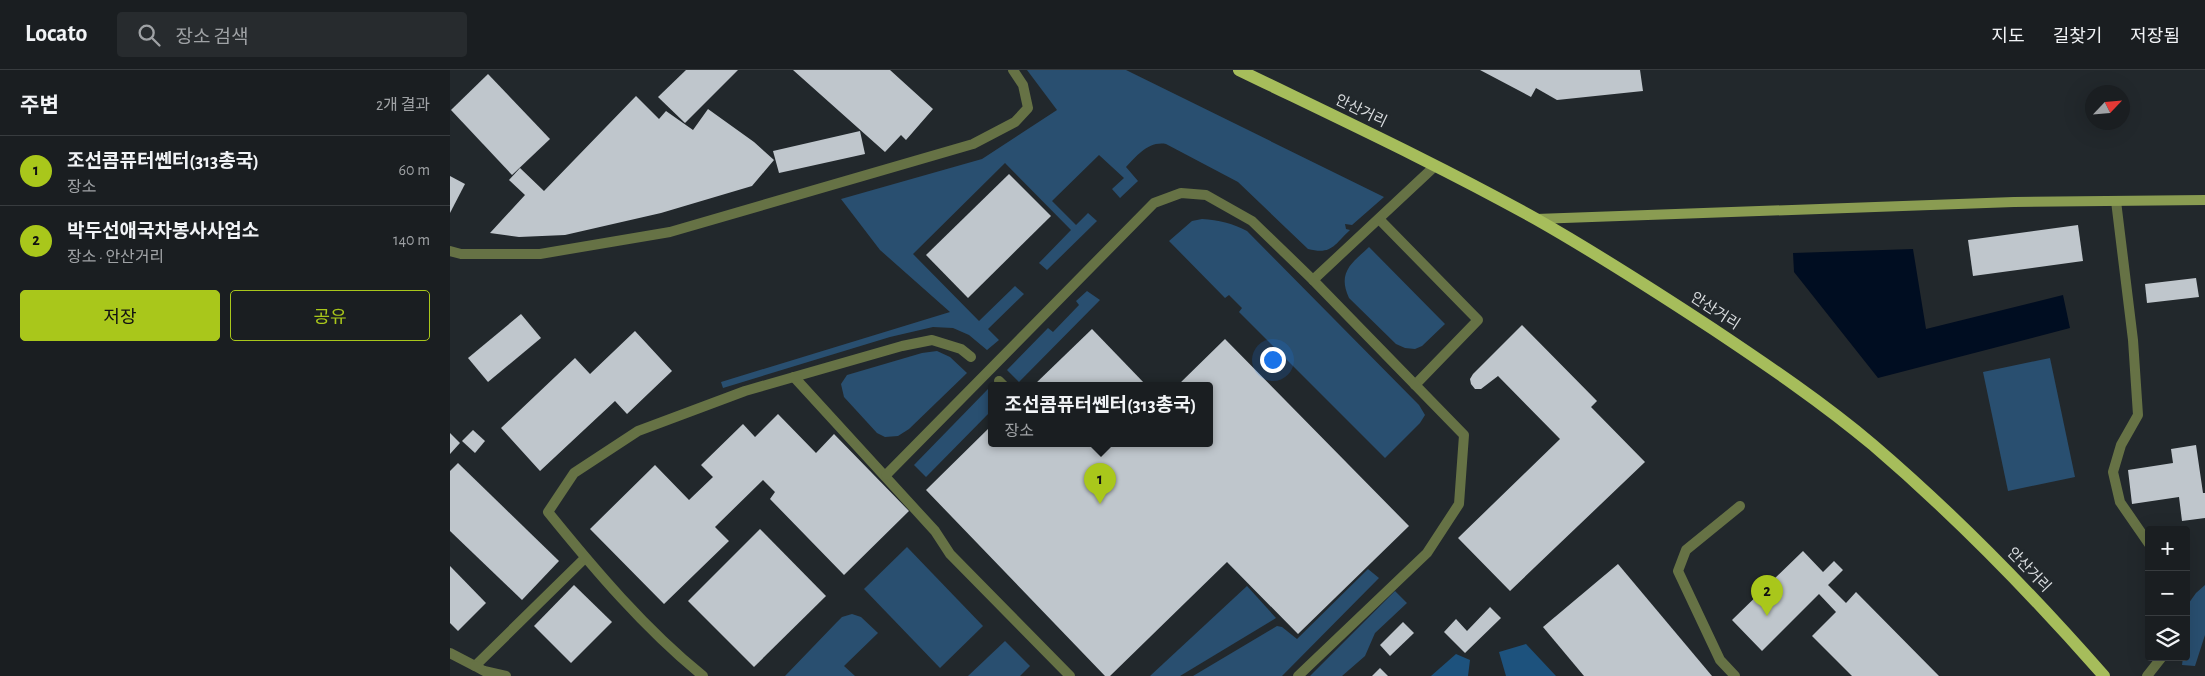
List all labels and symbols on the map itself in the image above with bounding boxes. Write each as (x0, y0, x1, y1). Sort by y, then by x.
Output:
north arrow (2085, 85, 2130, 130)
street label: 안산거리 (1333, 91, 1390, 130)
street label: 안산거리 (1688, 289, 1743, 332)
your location (1260, 347, 1286, 373)
pin: 1 (1084, 463, 1116, 504)
street label: 안산거리 (2004, 544, 2054, 595)
pin: 2 (1751, 575, 1783, 616)

